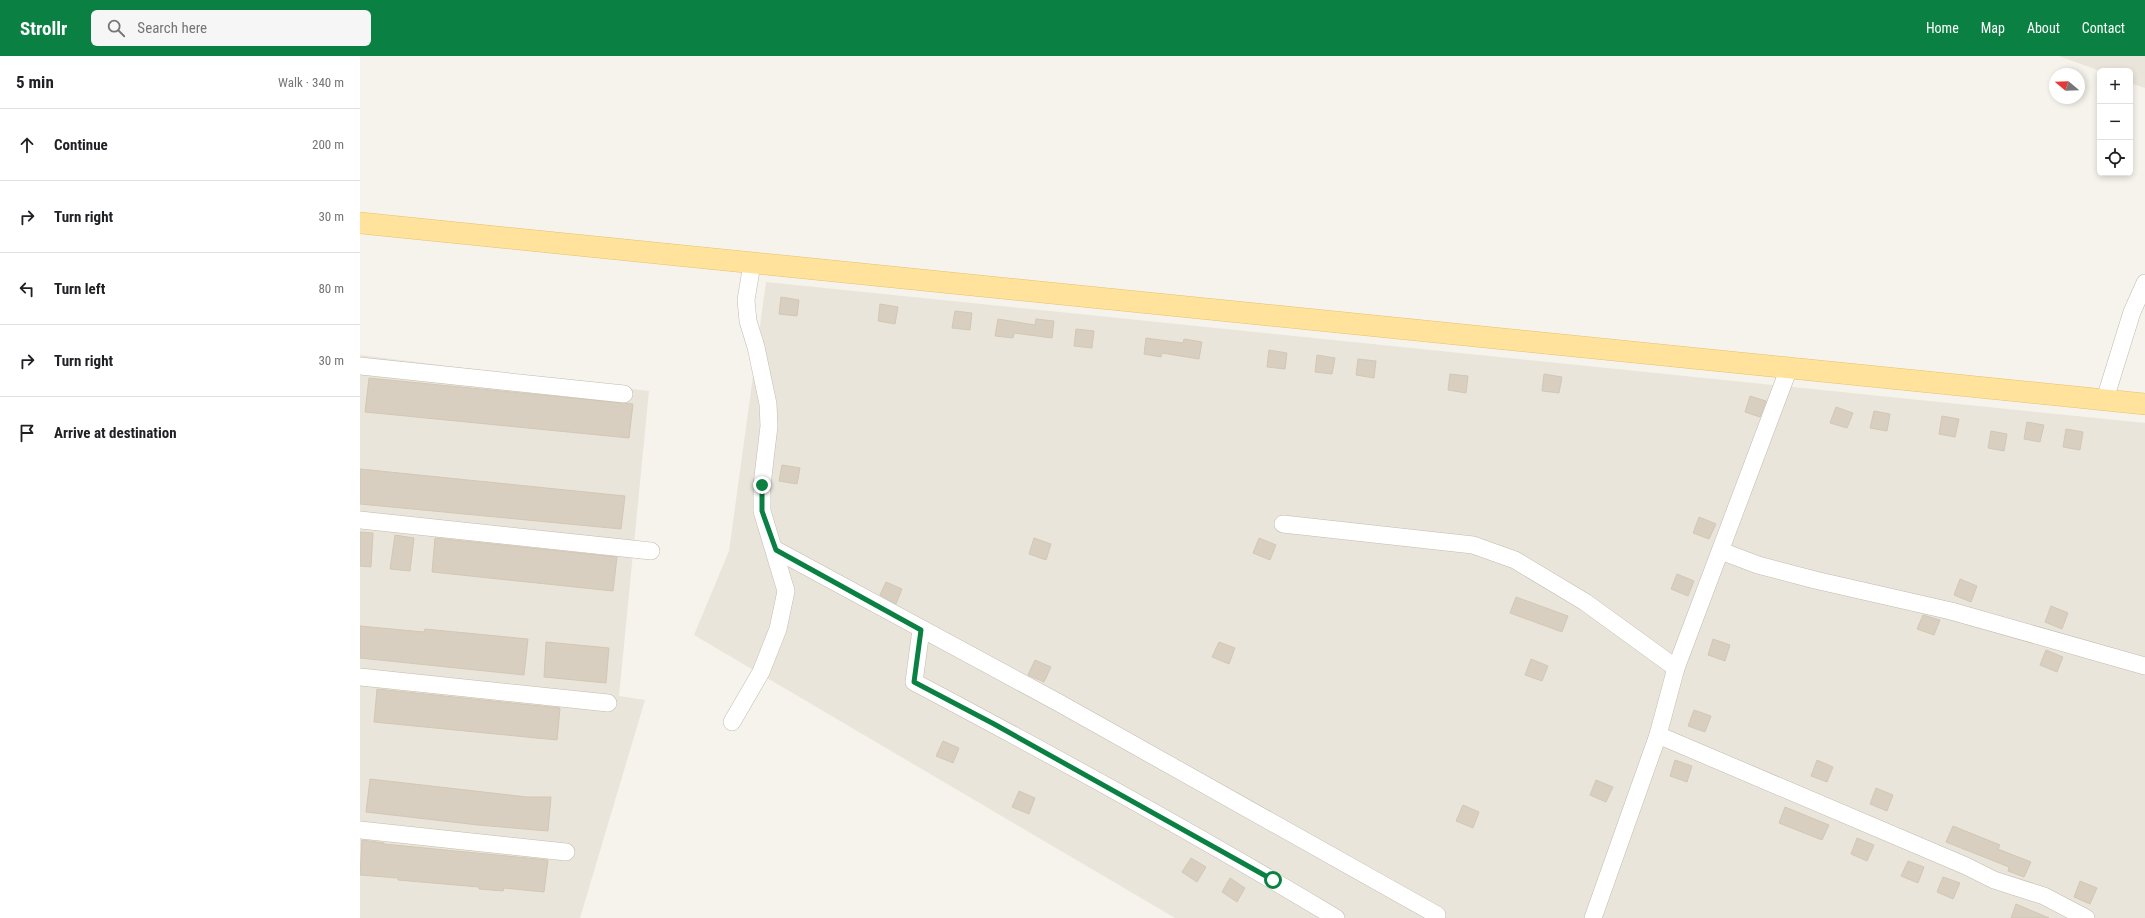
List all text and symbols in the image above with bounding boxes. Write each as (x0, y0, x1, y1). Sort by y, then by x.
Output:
search box (91, 10, 371, 46)
text: Strollr (20, 17, 67, 40)
icon: search (105, 17, 127, 39)
text: Search here (137, 19, 207, 37)
text: Home (1926, 20, 1959, 36)
text: Map (1981, 20, 2005, 36)
text: About (2027, 20, 2060, 36)
text: Contact (2082, 20, 2125, 36)
north arrow (2049, 68, 2085, 104)
map controls (2097, 68, 2133, 176)
button: + (2097, 68, 2133, 104)
text: 5 min (16, 72, 54, 92)
text: Walk · 340 m (278, 75, 344, 90)
button: − (2097, 104, 2133, 140)
icon: ahead (16, 134, 38, 156)
text: Continue (54, 136, 108, 154)
text: 200 m (312, 137, 344, 152)
button: locate (2097, 140, 2133, 176)
icon: right (16, 206, 38, 228)
text: Turn right (54, 208, 113, 226)
text: 30 m (318, 209, 344, 224)
icon: left (16, 278, 38, 300)
text: Turn left (54, 280, 105, 298)
text: 80 m (318, 281, 344, 296)
icon: right (16, 350, 38, 372)
text: Turn right (54, 352, 113, 370)
text: 30 m (318, 353, 344, 368)
icon: arrive (16, 422, 38, 444)
text: Arrive at destination (54, 424, 177, 442)
route end (753, 476, 771, 494)
route start (1264, 871, 1282, 889)

